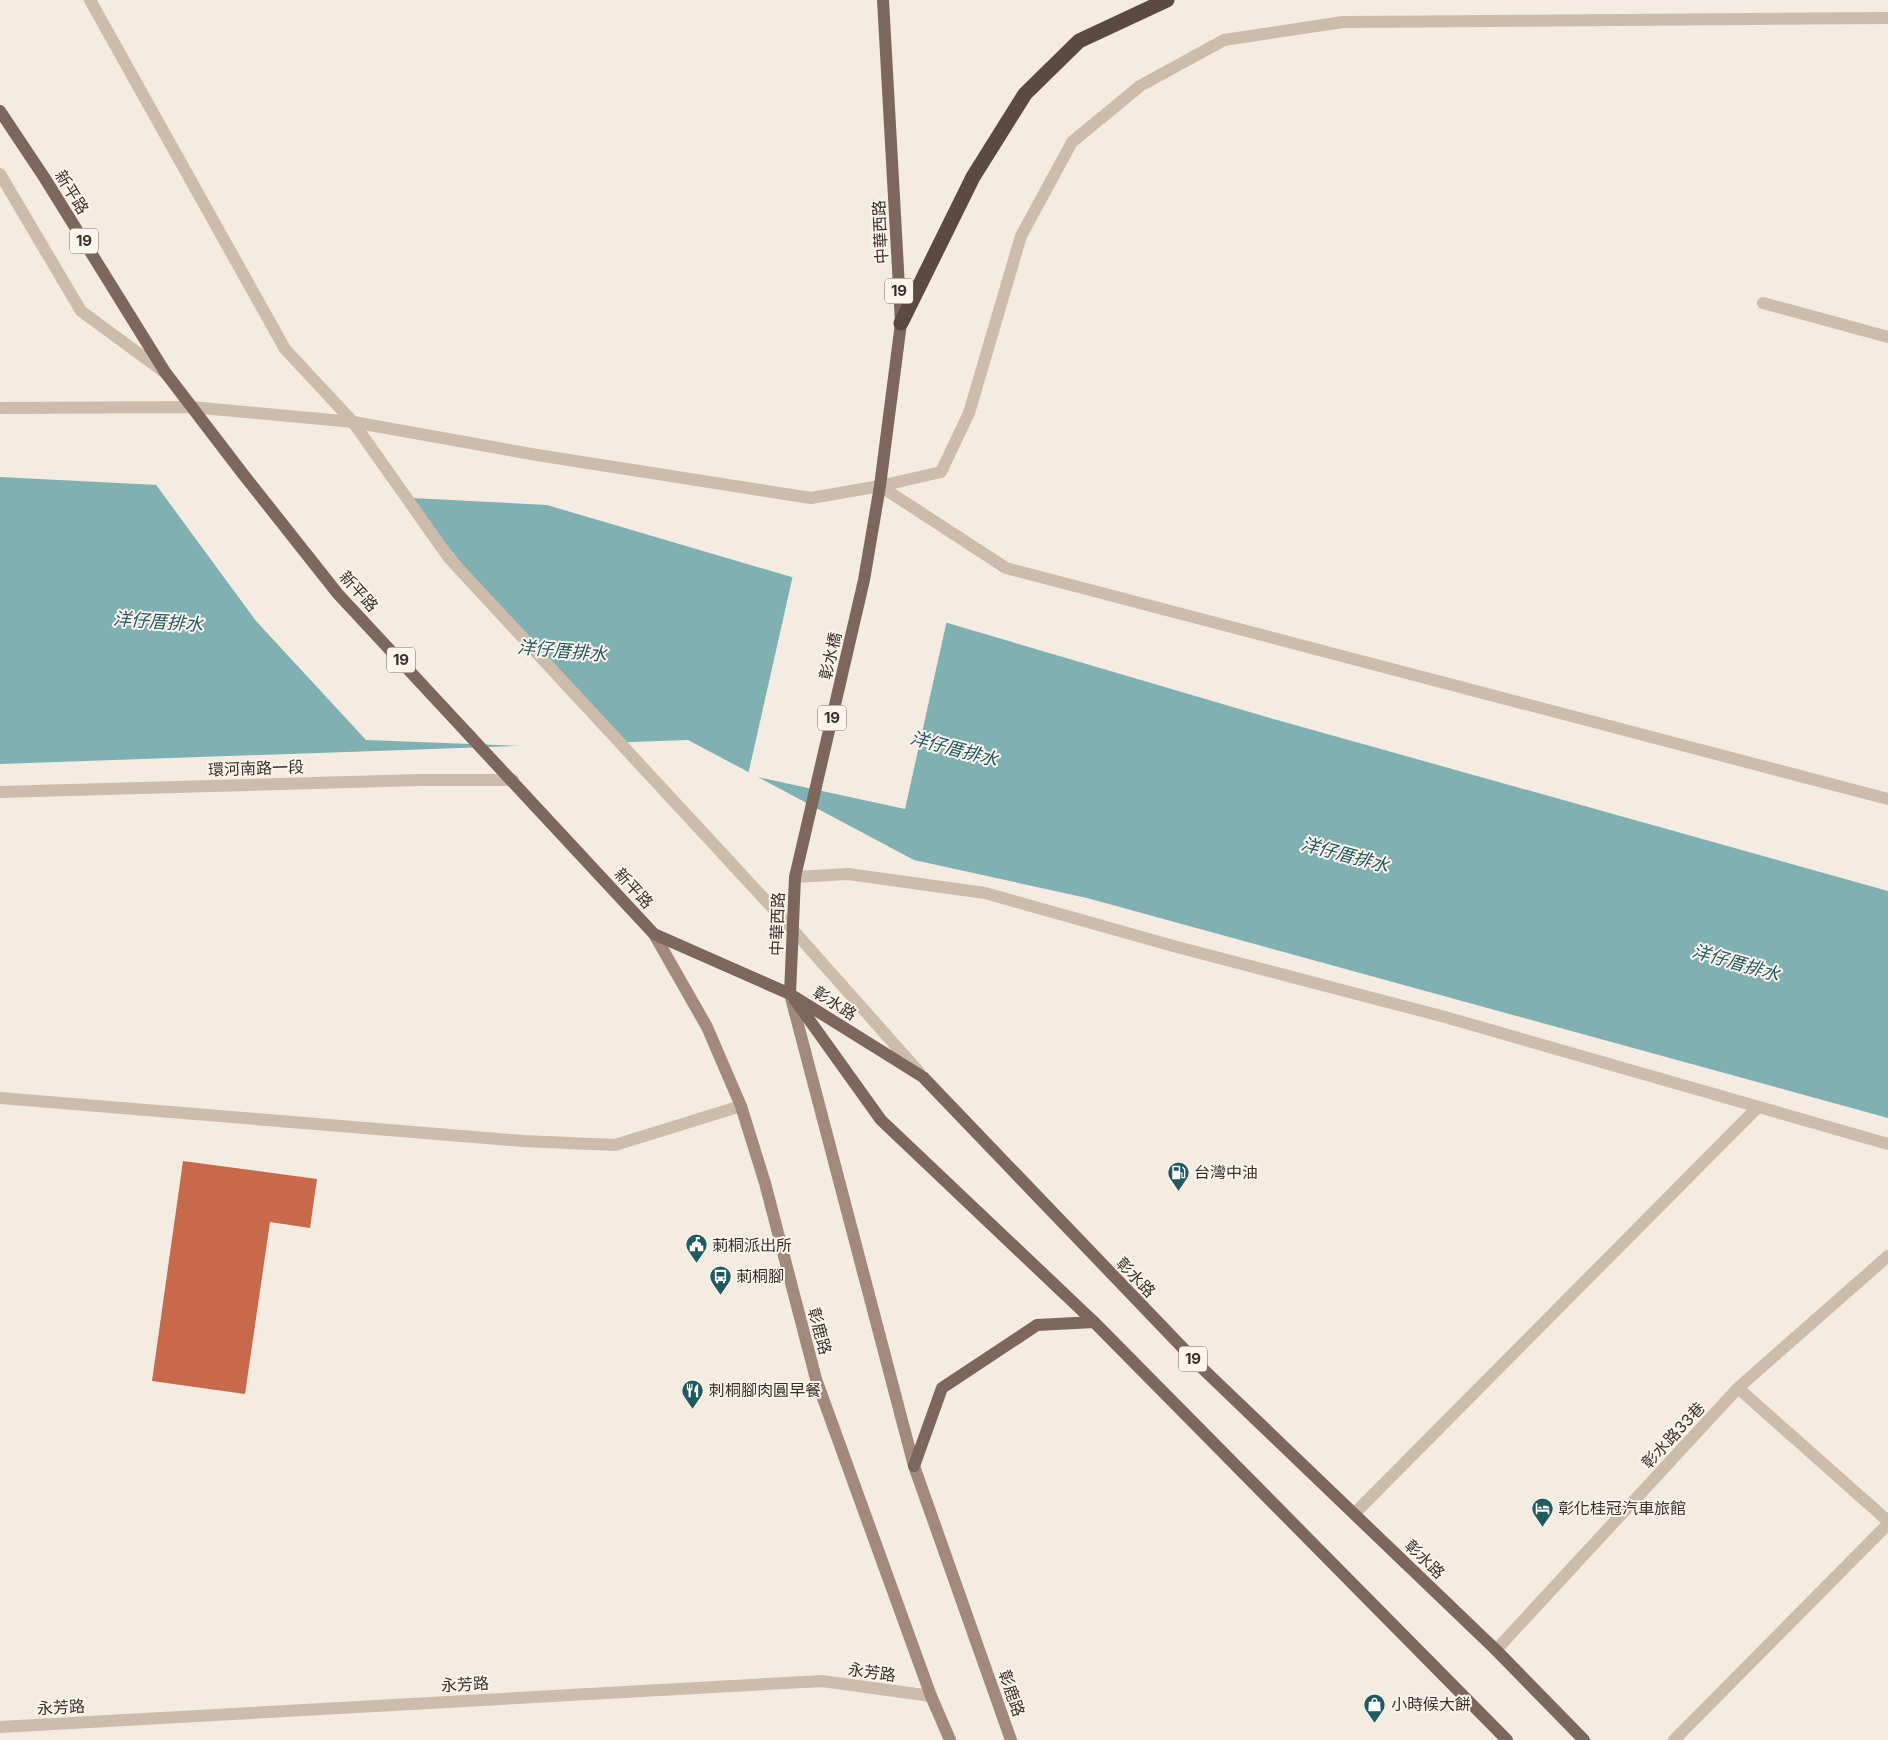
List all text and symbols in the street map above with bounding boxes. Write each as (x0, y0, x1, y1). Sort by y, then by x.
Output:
street label: 新平路 (51, 166, 93, 218)
street label: 中華西路 (868, 200, 892, 264)
road number: 19 (70, 228, 98, 254)
road number: 19 (885, 278, 913, 304)
street label: 新平路 (336, 566, 382, 616)
water label: 洋仔厝排水 (112, 608, 205, 635)
street label: 彰水橋 (815, 630, 845, 682)
water label: 洋仔厝排水 (516, 636, 609, 665)
road number: 19 (387, 648, 415, 672)
road number: 19 (818, 706, 846, 730)
water label: 洋仔厝排水 (908, 727, 1001, 771)
street label: 環河南路一段 (208, 756, 304, 780)
water label: 洋仔厝排水 (1299, 833, 1392, 877)
street label: 新平路 (610, 864, 658, 912)
street label: 中華西路 (766, 892, 788, 956)
water label: 洋仔厝排水 (1690, 940, 1783, 985)
street label: 彰水路 (809, 982, 861, 1024)
fuel station icon: 台灣中油 (1166, 1160, 1190, 1191)
place label: 台灣中油 (1194, 1162, 1258, 1182)
public building icon: 莿桐派出所 (684, 1233, 708, 1264)
place label: 莿桐派出所 (712, 1235, 792, 1255)
street label: 彰水路 (1112, 1253, 1160, 1301)
bus stop icon: 莿桐腳 (708, 1264, 732, 1295)
place label: 莿桐腳 (736, 1266, 784, 1286)
street label: 彰鹿路 (804, 1305, 836, 1357)
road number: 19 (1179, 1346, 1207, 1372)
restaurant icon: 刺桐腳肉圓早餐 (681, 1378, 705, 1409)
place label: 刺桐腳肉圓早餐 (709, 1380, 821, 1400)
street label: 彰水路33巷 (1637, 1398, 1709, 1472)
hotel icon: 彰化桂冠汽車旅館 (1530, 1496, 1554, 1527)
place label: 彰化桂冠汽車旅館 (1558, 1498, 1686, 1518)
street label: 彰水路 (1401, 1535, 1449, 1583)
street label: 永芳路 (847, 1659, 897, 1685)
street label: 彰鹿路 (995, 1667, 1029, 1719)
street label: 永芳路 (441, 1673, 489, 1695)
shop icon: 小時候大餅 (1363, 1692, 1387, 1723)
place label: 小時候大餅 (1391, 1694, 1471, 1714)
street label: 永芳路 (37, 1696, 85, 1718)

